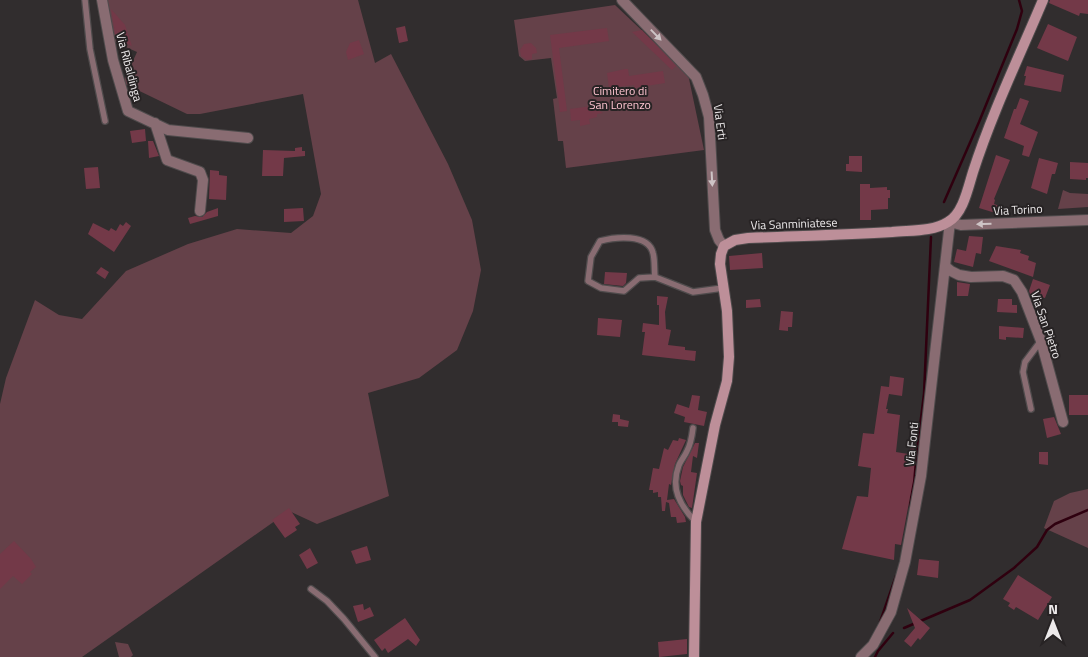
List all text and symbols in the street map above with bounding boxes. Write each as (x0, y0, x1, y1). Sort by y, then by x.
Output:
one-way arrow (650, 29, 662, 41)
street label: Via Ribaldinga (111, 30, 148, 104)
park label: Cimitero di San Lorenzo (589, 81, 651, 114)
street label: Via Erti (709, 103, 732, 141)
one-way arrow (709, 172, 717, 188)
street label: Via Torino (993, 199, 1043, 220)
street label: Via Sanminiatese (750, 212, 838, 235)
one-way arrow (976, 220, 992, 228)
street label: Via San Pietro (1026, 289, 1067, 361)
street label: Via Fonti (900, 421, 923, 467)
north arrow (1028, 597, 1078, 647)
text: N (1048, 598, 1058, 619)

